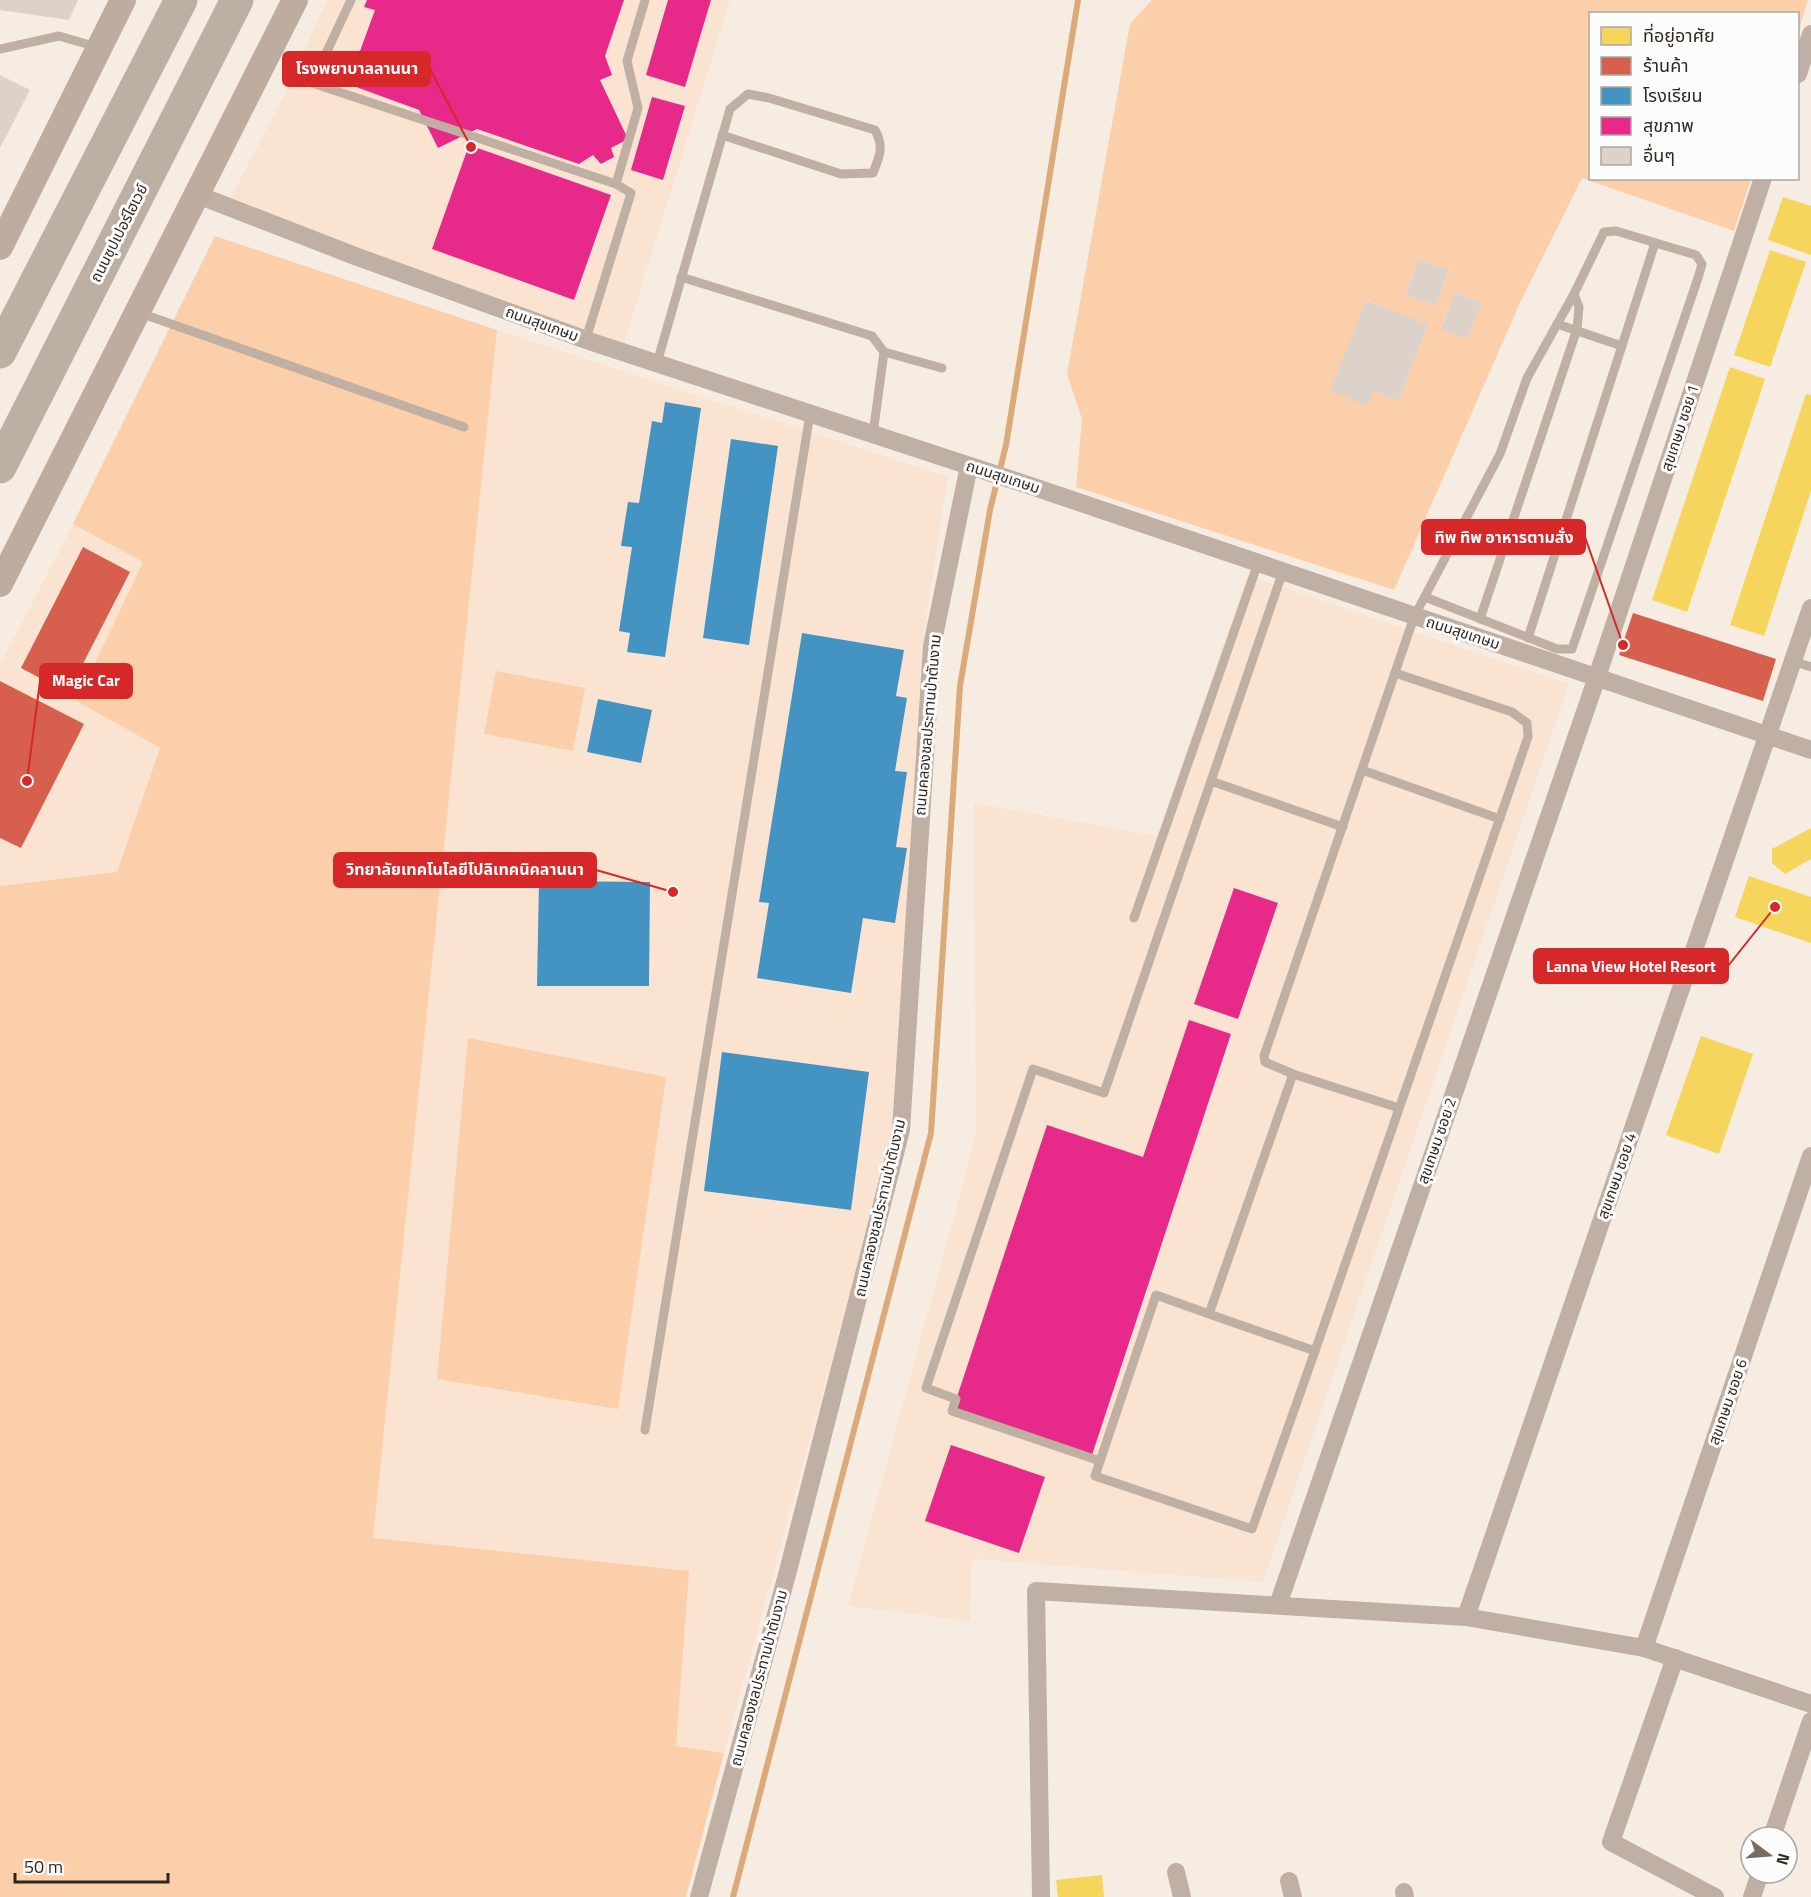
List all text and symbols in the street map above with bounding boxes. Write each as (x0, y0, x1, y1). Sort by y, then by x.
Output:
legend (1589, 12, 1799, 180)
text: ที่อยู่อาศัย (1643, 22, 1715, 49)
callout: โรงพยาบาลลานนา (283, 52, 430, 86)
text: ร้านค้า (1643, 52, 1689, 79)
text: โรงพยาบาลลานนา (296, 56, 418, 80)
text: โรงเรียน (1643, 82, 1702, 109)
text: สุขภาพ (1643, 112, 1694, 139)
text: อื่นๆ (1643, 142, 1675, 169)
street label: ถนนซุปเปอร์ไฮเวย์ (84, 180, 153, 286)
street label: ถนนสุขเกษม (502, 300, 582, 347)
street label: สุขเกษม ซอย 1 (1655, 382, 1704, 474)
street label: ถนนสุขเกษม (963, 454, 1043, 499)
callout: ทิพ ทิพ อาหารตามสั่ง (1422, 520, 1585, 554)
text: ทิพ ทิพ อาหารตามสั่ง (1434, 525, 1574, 549)
street label: ถนนสุขเกษม (1423, 610, 1503, 655)
street label: ถนนคลองชลประทานป่าตันงาม (908, 633, 947, 817)
callout: Magic Car (40, 664, 132, 698)
text: Magic Car (52, 668, 120, 692)
callout: วิทยาลัยเทคโนโลยีโปลิเทคนิคลานนา (334, 853, 596, 887)
text: วิทยาลัยเทคโนโลยีโปลิเทคนิคลานนา (346, 857, 584, 881)
callout: Lanna View Hotel Resort (1534, 949, 1728, 983)
text: Lanna View Hotel Resort (1546, 954, 1716, 978)
street label: สุขเกษม ซอย 2 (1411, 1095, 1462, 1187)
street label: ถนนคลองชลประทานป่าตันงาม (848, 1117, 911, 1299)
street label: สุขเกษม ซอย 4 (1591, 1130, 1642, 1222)
street label: สุขเกษม ซอย 6 (1702, 1356, 1753, 1448)
street label: ถนนคลองชลประทานป่าตันงาม (724, 1587, 793, 1769)
north arrow (1739, 1825, 1799, 1885)
scale bar (15, 1846, 168, 1884)
text: N (1770, 1850, 1796, 1868)
text: 50 m (24, 1853, 63, 1880)

